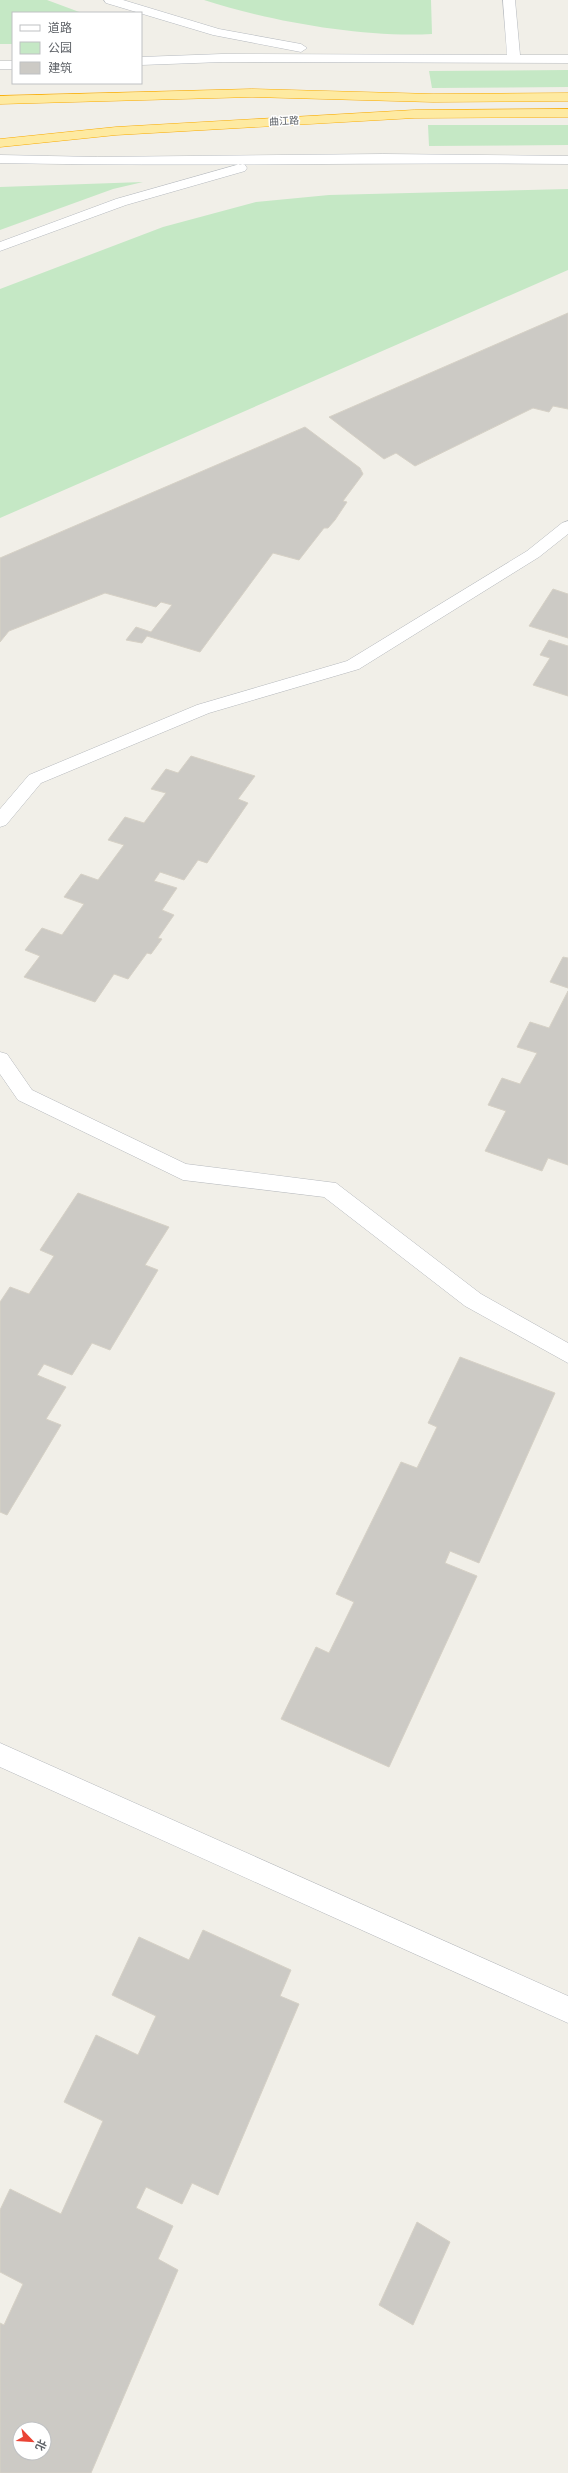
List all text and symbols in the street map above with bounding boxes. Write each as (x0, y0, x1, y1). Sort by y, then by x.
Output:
legend (12, 12, 142, 84)
text: 道路 (48, 21, 72, 35)
text: 公园 (48, 41, 72, 55)
text: 建筑 (48, 61, 72, 75)
street label: 曲江路 (269, 115, 299, 127)
north arrow (12, 2421, 52, 2461)
text: 北 (32, 2437, 49, 2453)

